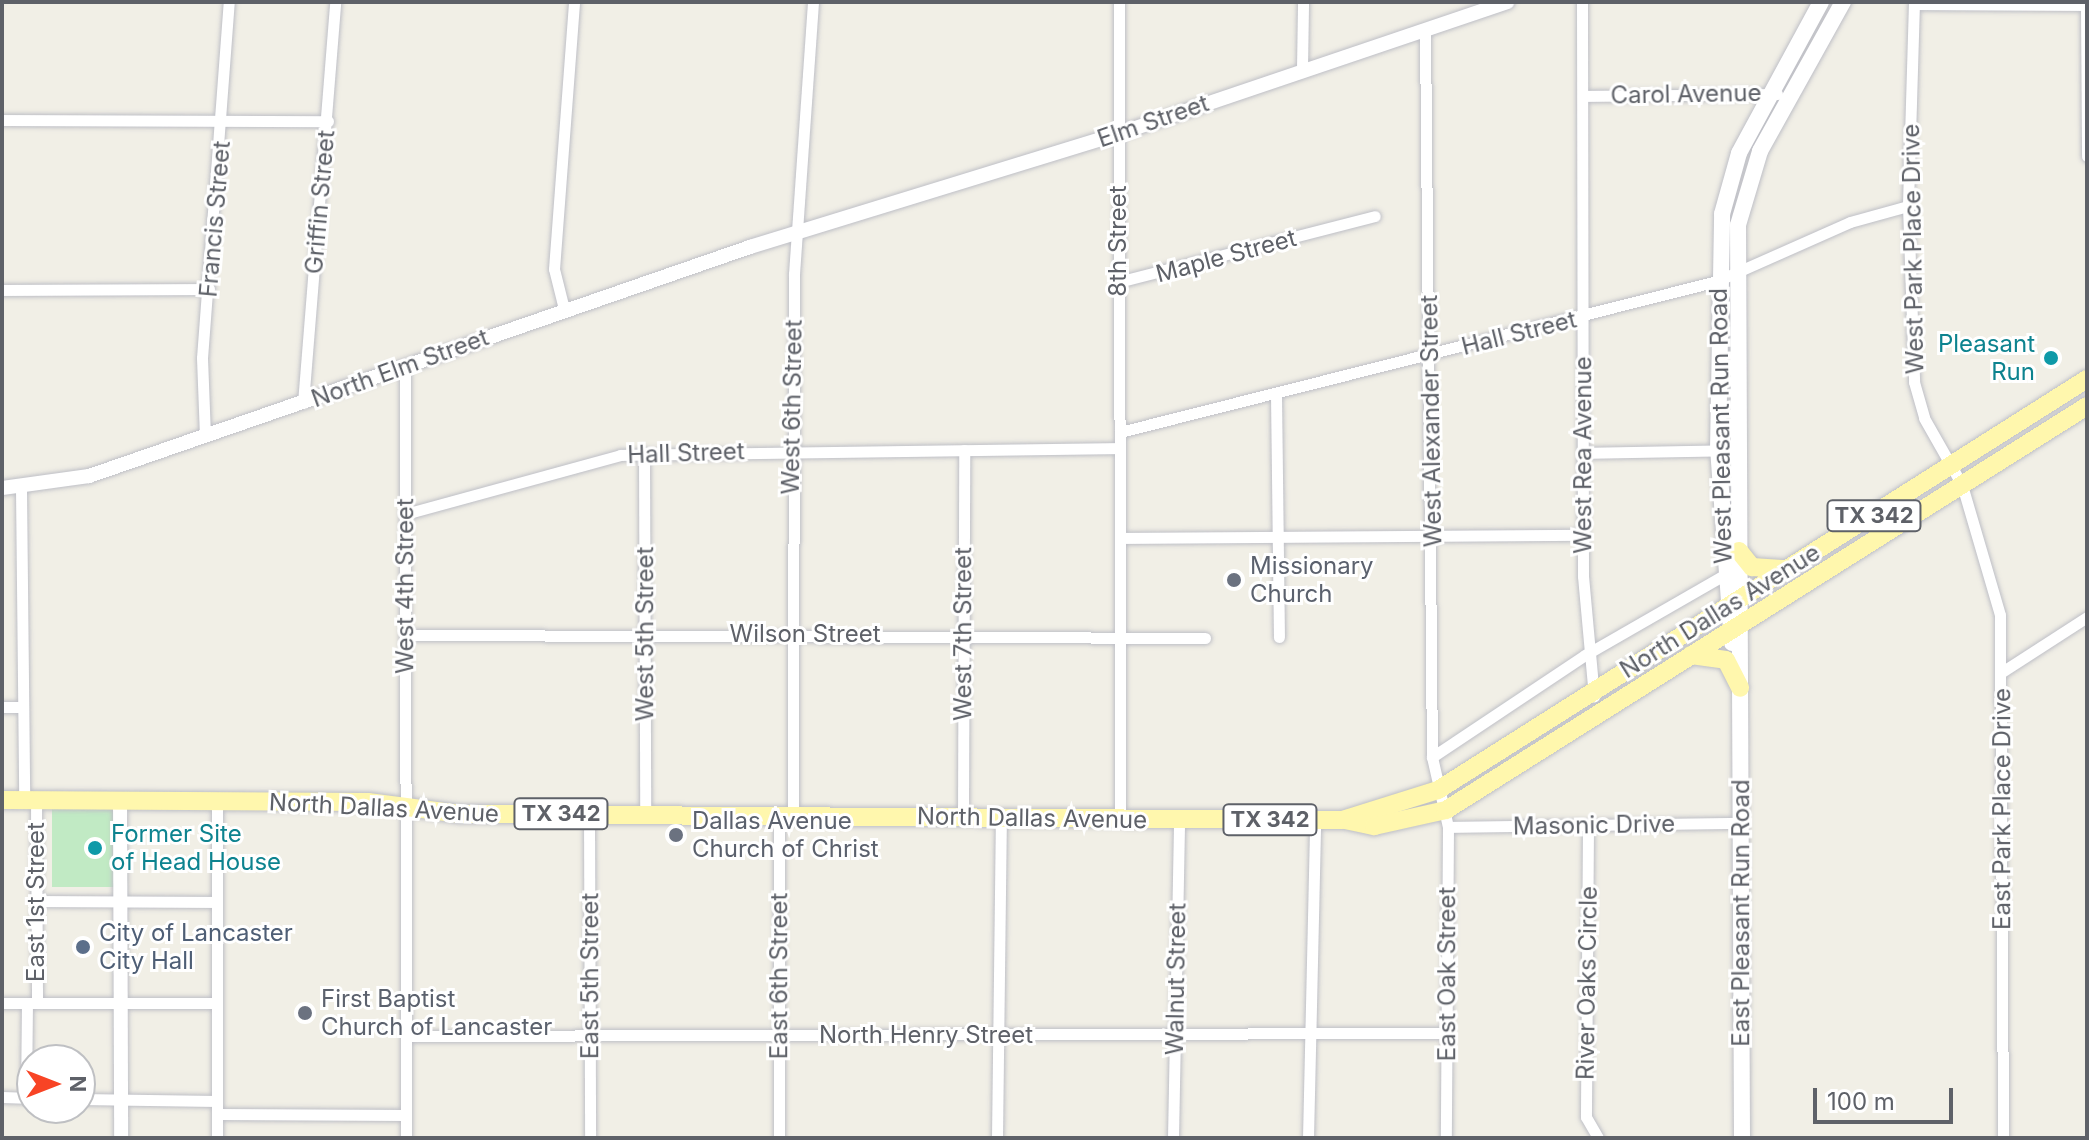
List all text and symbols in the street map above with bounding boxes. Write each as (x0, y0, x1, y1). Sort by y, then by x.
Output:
street label: Carol Avenue (1610, 78, 1762, 110)
street label: Elm Street (1094, 89, 1212, 153)
street label: West Park Place Drive (1896, 124, 1930, 374)
street label: Griffin Street (299, 129, 341, 275)
street label: Francis Street (194, 140, 236, 298)
street label: 8th Street (1104, 185, 1132, 297)
street label: Maple Street (1153, 223, 1299, 289)
street label: West Pleasant Run Road (1704, 288, 1738, 564)
street label: West Alexander Street (1414, 295, 1448, 547)
street label: Hall Street (1459, 305, 1579, 361)
street label: West 6th Street (776, 319, 808, 495)
street label: North Elm Street (307, 323, 493, 413)
place label: Pleasant Run (1938, 330, 2035, 386)
marker: Pleasant Run (2042, 349, 2060, 367)
street label: West Rea Avenue (1569, 356, 1597, 554)
street label: Hall Street (627, 437, 745, 469)
street label: West 4th Street (391, 498, 419, 674)
road number: TX 342 (1826, 498, 1922, 534)
street label: North Dallas Avenue (1615, 538, 1825, 684)
street label: West 5th Street (631, 547, 659, 721)
street label: West 7th Street (949, 547, 977, 721)
place label: Missionary Church (1250, 552, 1374, 608)
marker: Missionary Church (1225, 571, 1243, 589)
street label: Wilson Street (730, 620, 880, 648)
street label: East Park Place Drive (1988, 688, 2016, 930)
street label: East Pleasant Run Road (1727, 779, 1755, 1047)
street label: North Dallas Avenue (268, 788, 500, 828)
road number: TX 342 (513, 796, 609, 832)
street label: North Dallas Avenue (917, 802, 1147, 834)
road number: TX 342 (1222, 802, 1318, 838)
place label: Dallas Avenue Church of Christ (692, 807, 879, 863)
street label: Masonic Drive (1513, 809, 1675, 841)
place label: Former Site of Head House (111, 820, 281, 876)
street label: East 1st Street (22, 822, 50, 982)
marker: Dallas Avenue Church of Christ (667, 826, 685, 844)
marker: Former Site of Head House (86, 839, 104, 857)
street label: River Oaks Circle (1571, 886, 1603, 1080)
street label: East Oak Street (1433, 887, 1461, 1061)
street label: East 5th Street (576, 893, 604, 1059)
street label: East 6th Street (765, 893, 793, 1059)
street label: Walnut Street (1160, 903, 1192, 1055)
place label: City of Lancaster City Hall (99, 919, 293, 975)
marker: City of Lancaster City Hall (74, 938, 92, 956)
place label: First Baptist Church of Lancaster (321, 985, 552, 1041)
marker: First Baptist Church of Lancaster (296, 1004, 314, 1022)
street label: North Henry Street (819, 1021, 1033, 1049)
north arrow (16, 1044, 96, 1124)
scale bar (1817, 1072, 1957, 1122)
text: N (65, 1076, 91, 1092)
text: 100 m (1827, 1087, 1895, 1116)

